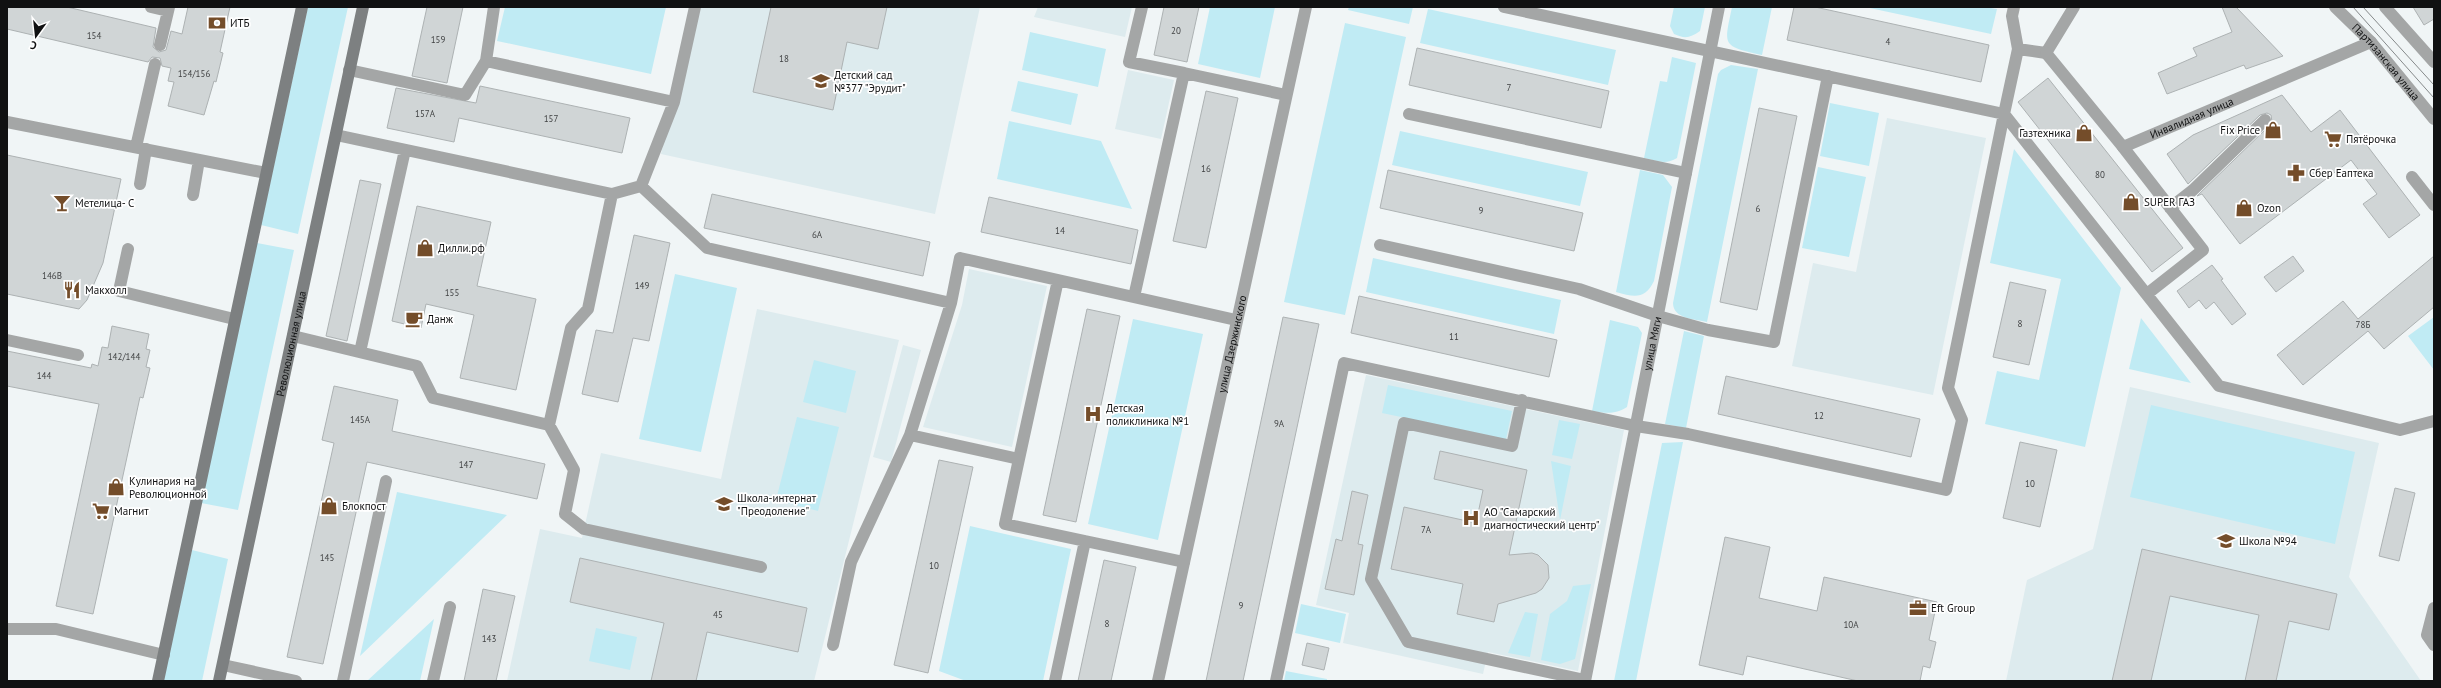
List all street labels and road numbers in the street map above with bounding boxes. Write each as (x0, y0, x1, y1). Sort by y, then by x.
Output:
street label: Партизанская улица (2349, 20, 2423, 103)
street label: Инвалидная улица (2148, 94, 2236, 142)
street label: Революционная улица (273, 289, 309, 398)
street label: улица Дзержинского (1214, 294, 1250, 394)
street label: улица Мяги (1640, 315, 1664, 372)

